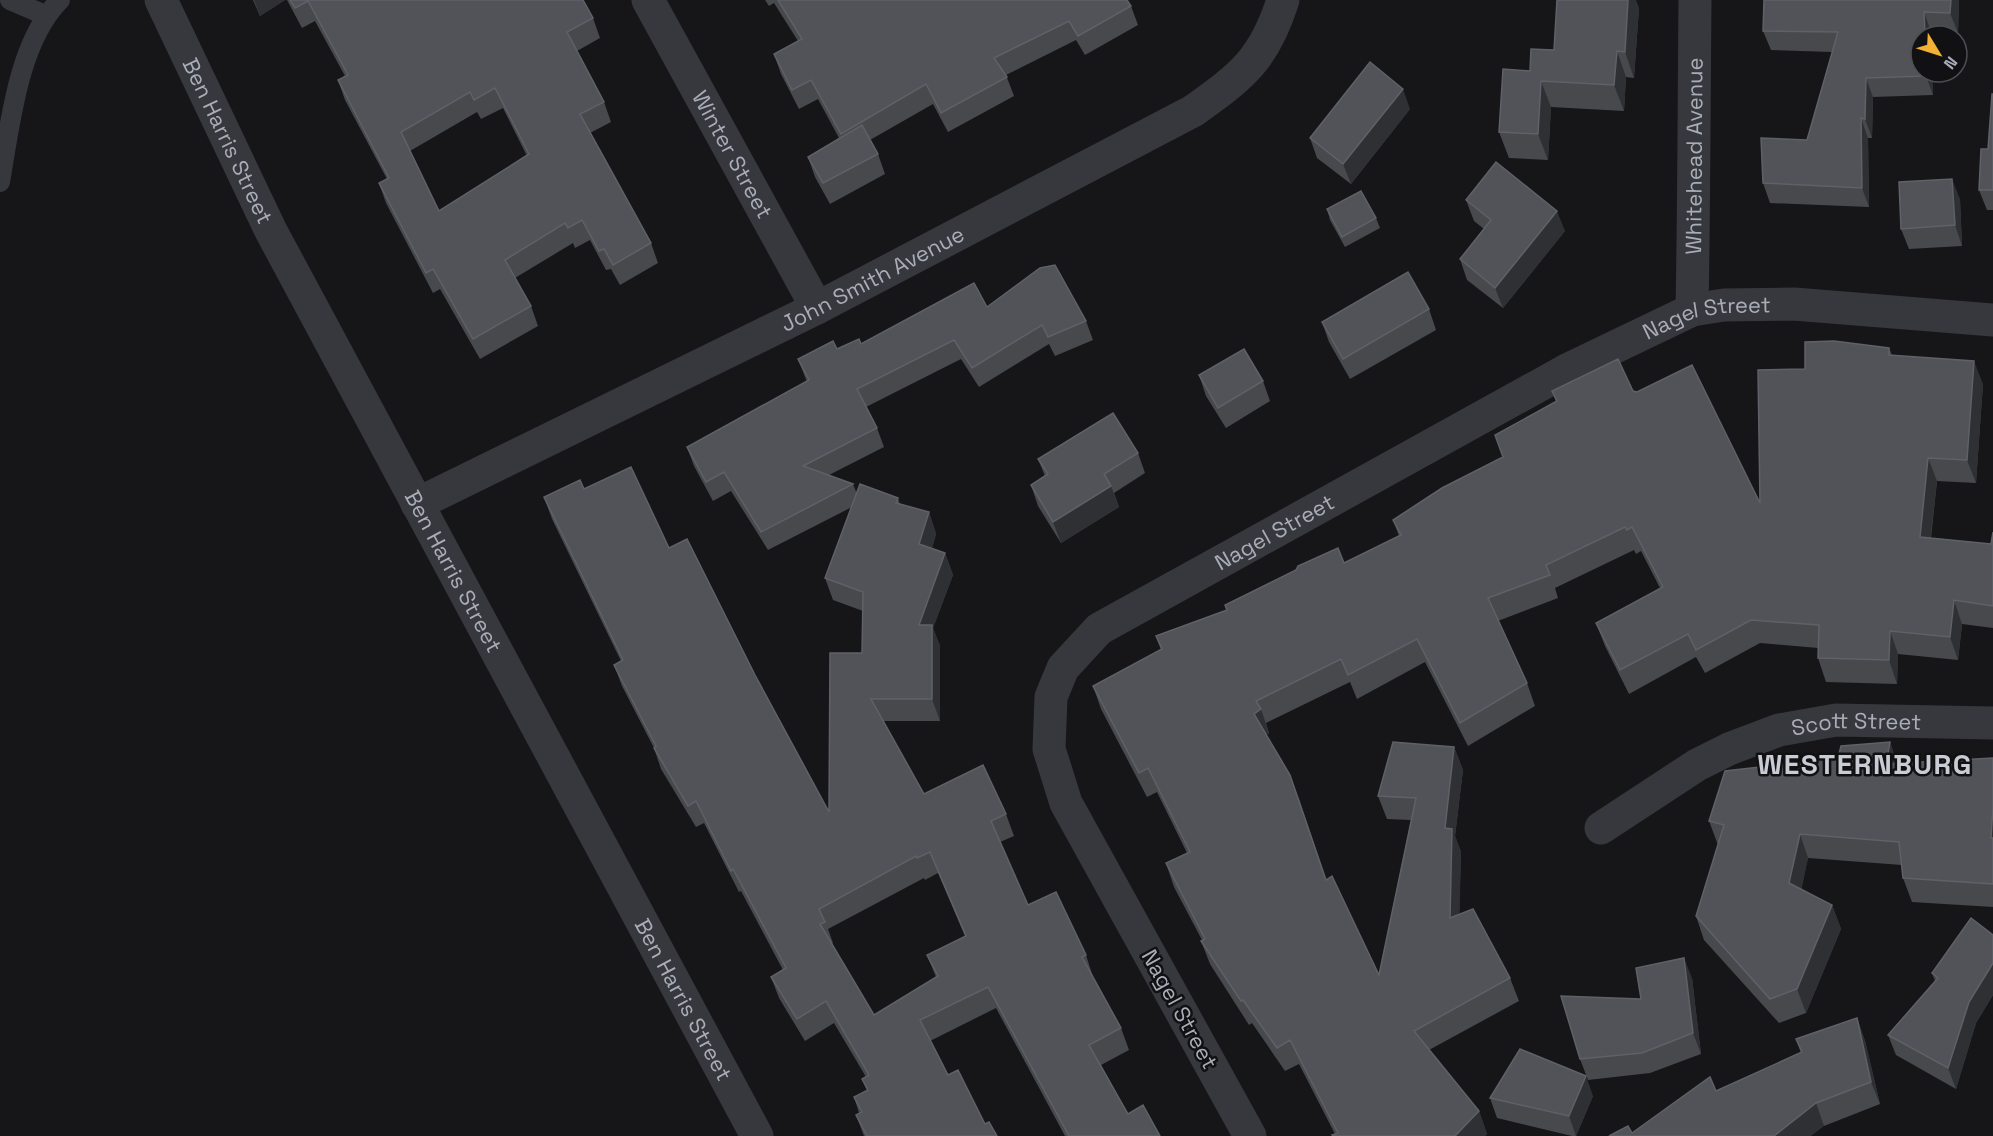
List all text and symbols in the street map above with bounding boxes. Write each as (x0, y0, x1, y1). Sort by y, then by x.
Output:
north arrow (1909, 24, 1969, 84)
text: N (1939, 52, 1962, 74)
street label: Ben Harris Street (177, 53, 279, 228)
street label: Whitehead Avenue (1679, 57, 1709, 255)
street label: Winter Street (686, 85, 779, 223)
street label: John Smith Avenue (776, 219, 969, 338)
street label: Nagel Street (1638, 290, 1771, 346)
street label: Ben Harris Street (399, 485, 509, 657)
street label: Nagel Street (1210, 488, 1339, 576)
street label: Scott Street (1789, 706, 1922, 742)
district label: WESTERNBURG (1757, 746, 1973, 782)
street label: Ben Harris Street (629, 913, 739, 1085)
street label: Nagel Street (1136, 944, 1224, 1074)

